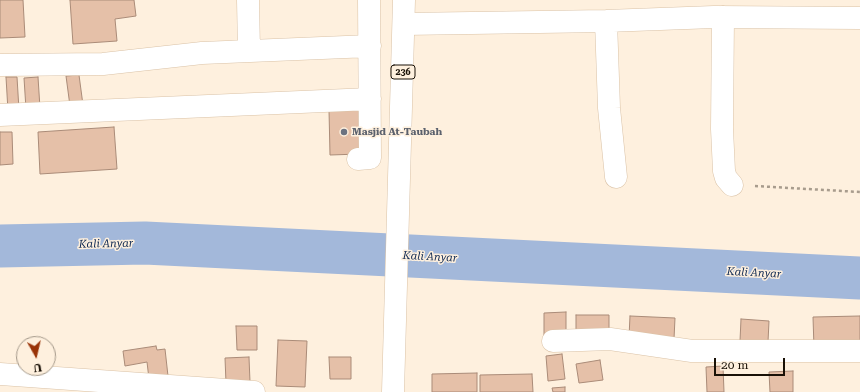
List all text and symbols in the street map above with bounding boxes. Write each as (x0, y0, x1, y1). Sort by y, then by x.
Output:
road number: 236 (391, 65, 415, 79)
place label: Masjid At-Taubah (352, 126, 442, 138)
marker: Masjid At-Taubah (339, 127, 349, 137)
water label: Kali Anyar (79, 237, 133, 251)
water label: Kali Anyar (402, 249, 458, 265)
water label: Kali Anyar (726, 265, 782, 281)
north arrow (16, 336, 56, 376)
scale bar (716, 350, 787, 376)
text: 20 m (721, 358, 748, 372)
text: U (33, 360, 43, 374)

